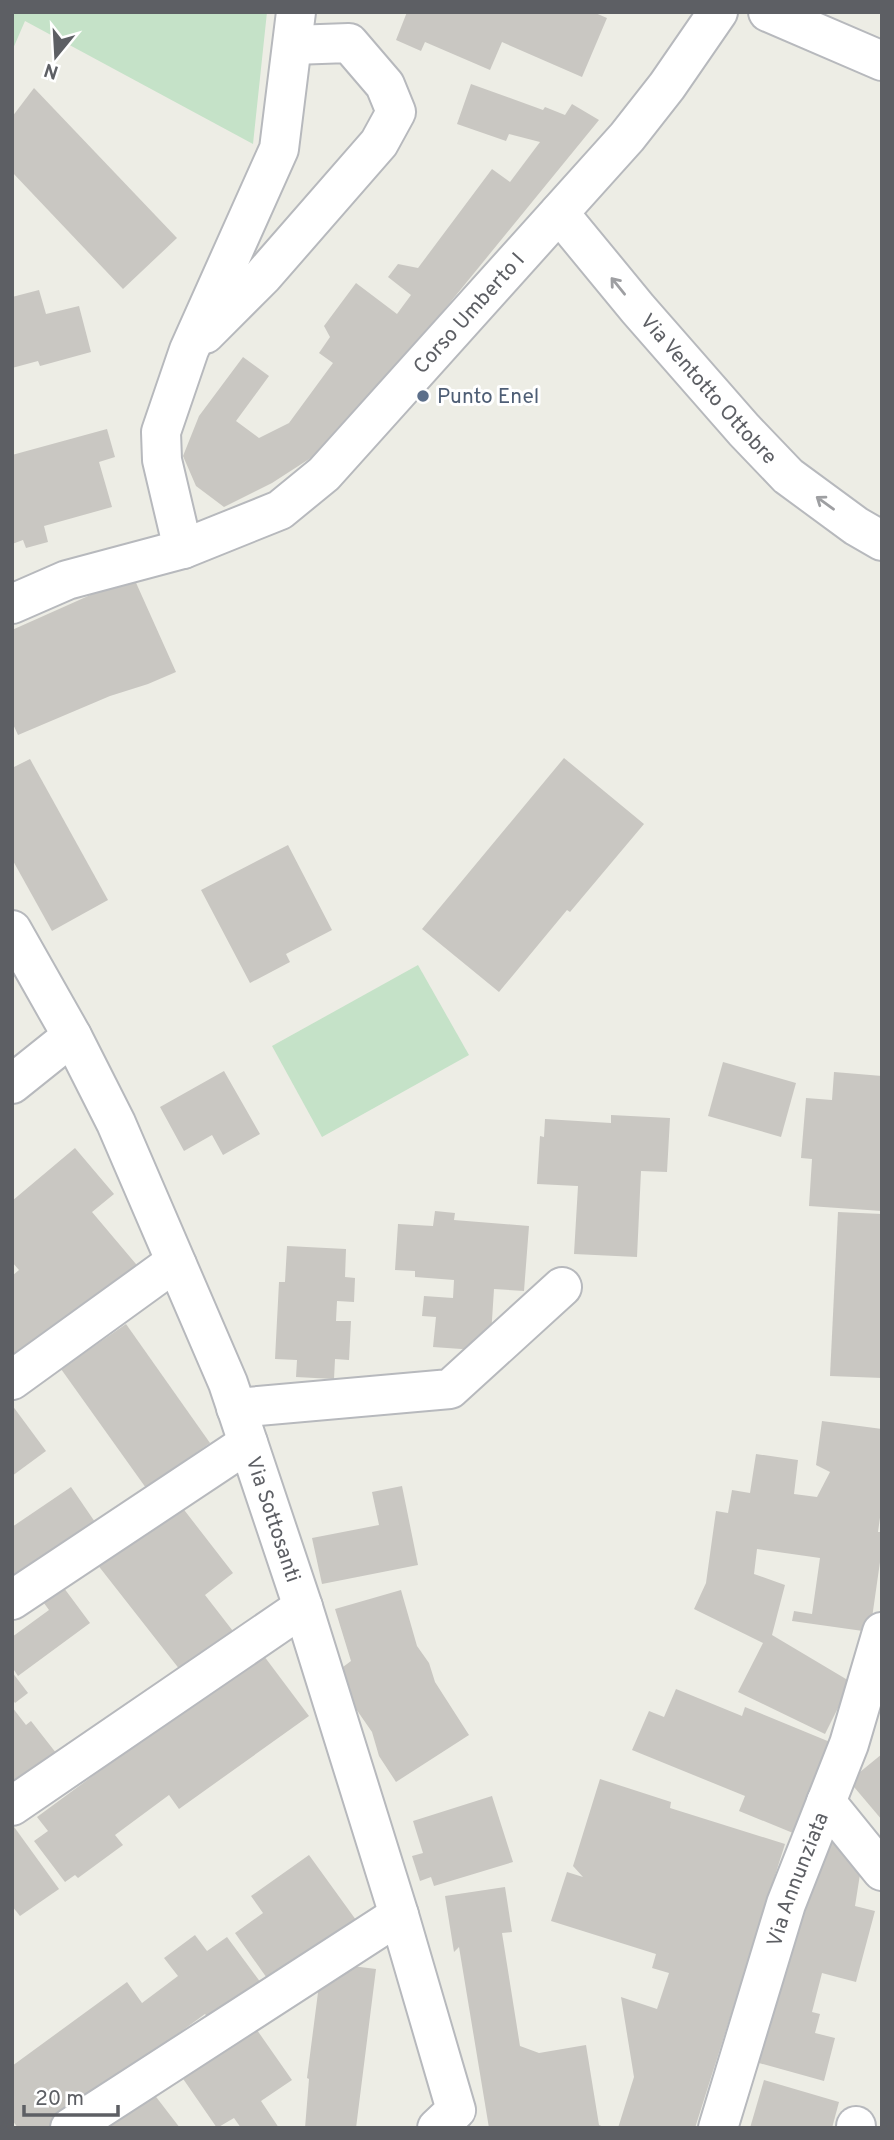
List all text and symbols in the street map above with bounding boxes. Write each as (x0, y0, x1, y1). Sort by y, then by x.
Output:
north arrow (21, 21, 91, 91)
text: N (41, 57, 62, 84)
street label: Corso Umberto I (408, 248, 532, 380)
one-way arrow (611, 277, 626, 295)
street label: Via Ventotto Ottobre (633, 309, 782, 471)
place label: Punto Enel (437, 384, 539, 411)
marker: Punto Enel (415, 388, 431, 404)
one-way arrow (816, 496, 835, 511)
street label: Via Sottosanti (239, 1453, 306, 1586)
street label: Via Annunziata (762, 1809, 836, 1950)
scale bar (24, 2074, 119, 2118)
text: 20 m (35, 2086, 84, 2113)

